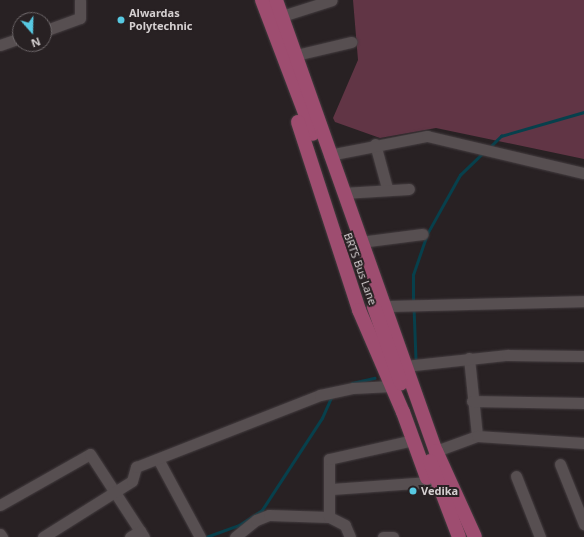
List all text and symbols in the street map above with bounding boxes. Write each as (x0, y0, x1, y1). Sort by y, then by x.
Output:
place label: Alwardas Polytechnic (129, 7, 193, 33)
north arrow (12, 12, 52, 52)
marker: Alwardas Polytechnic (116, 15, 126, 25)
text: N (29, 34, 43, 51)
street label: BRTS Bus Lane (341, 231, 379, 307)
place label: Vedika (421, 484, 458, 498)
marker: Vedika (408, 486, 418, 496)

